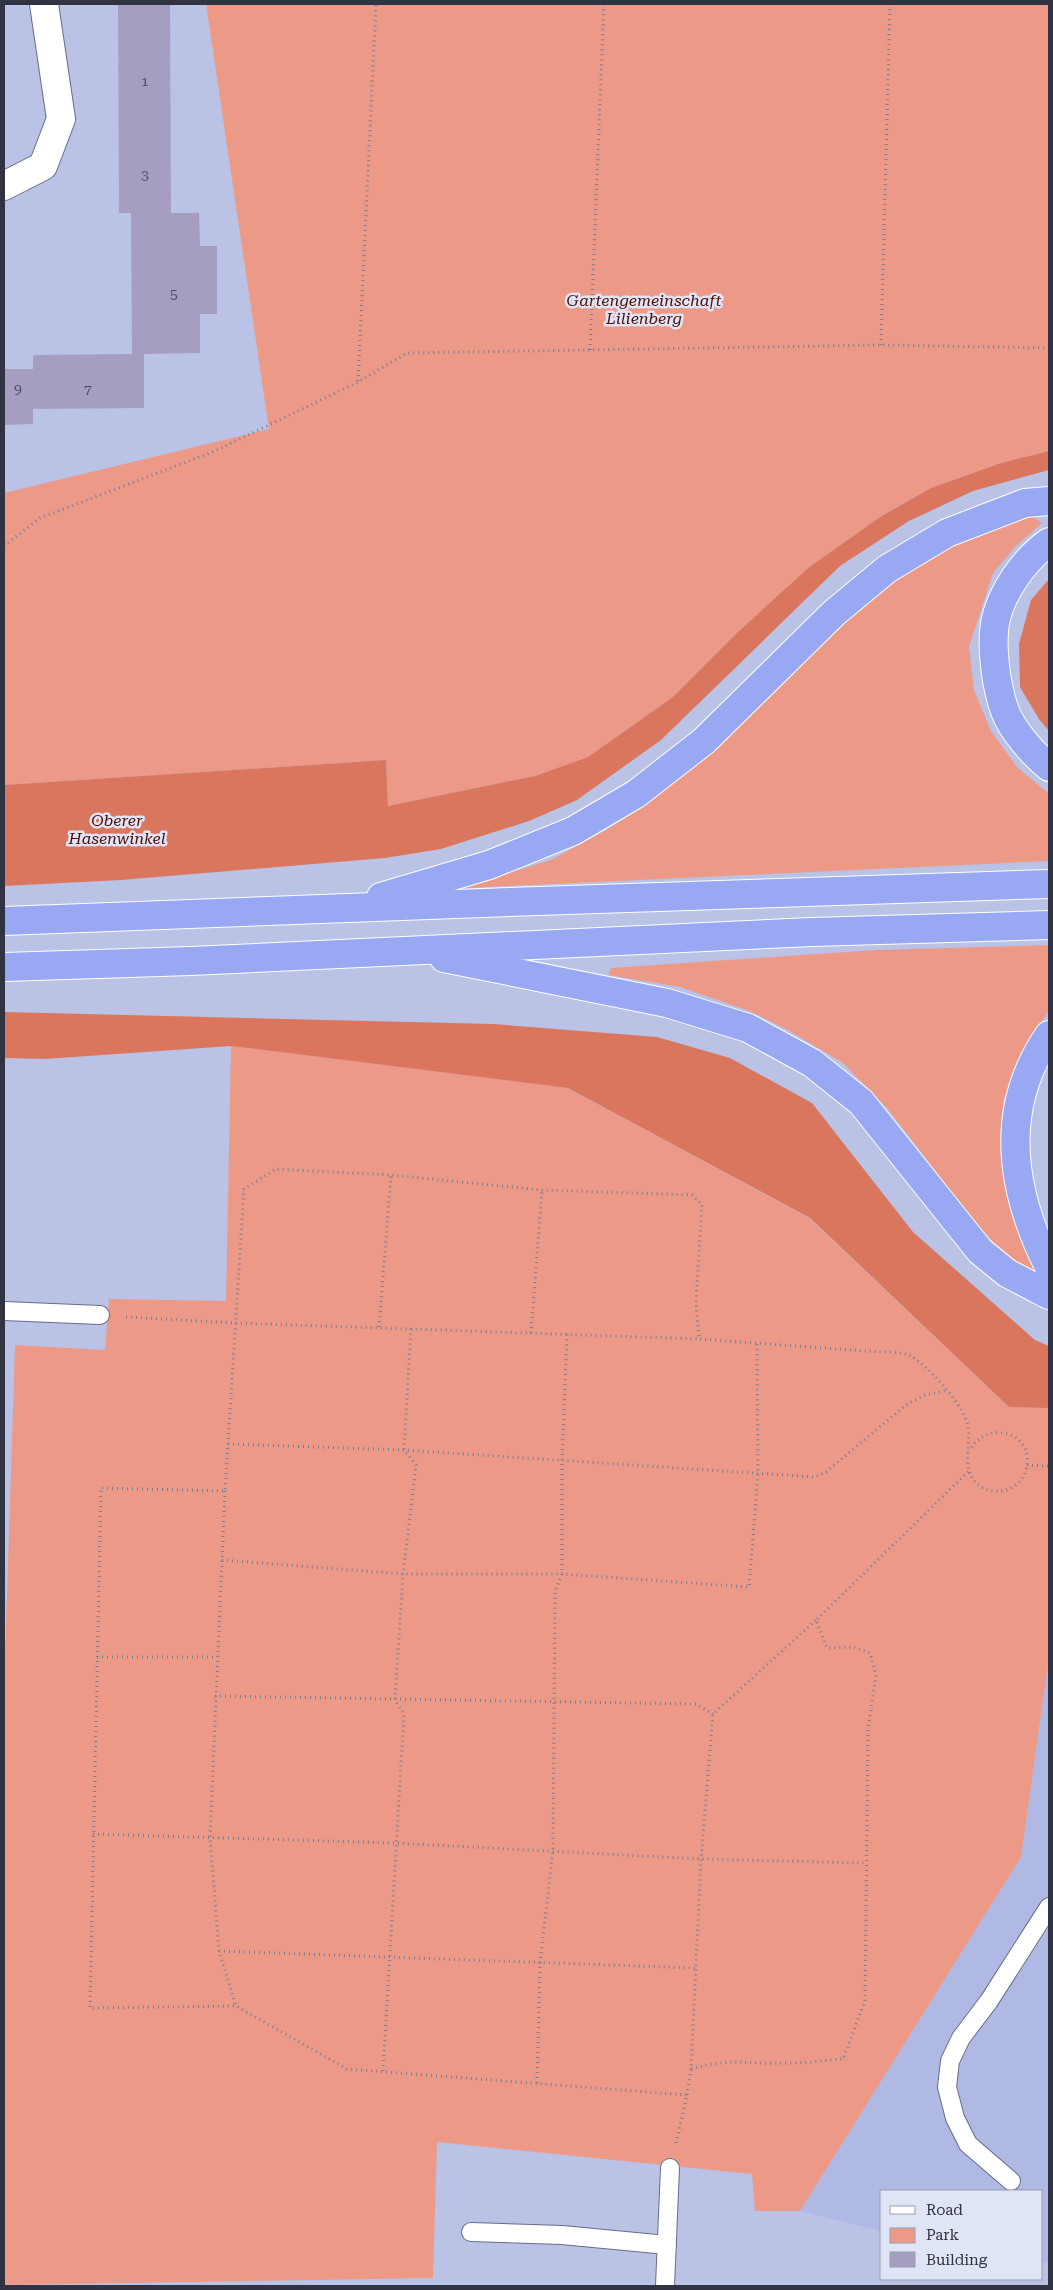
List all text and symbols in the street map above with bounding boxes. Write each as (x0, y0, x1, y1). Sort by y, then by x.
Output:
house number: 1 (141, 73, 149, 89)
house number: 3 (141, 167, 149, 183)
house number: 5 (170, 286, 178, 302)
park label: Gartengemeinschaft Lilienberg (567, 291, 721, 328)
house number: 9 (14, 381, 22, 397)
house number: 7 (84, 381, 92, 397)
park label: Oberer Hasenwinkel (68, 811, 166, 848)
legend (880, 2190, 1043, 2280)
text: Road (926, 2201, 963, 2219)
text: Park (926, 2226, 960, 2244)
text: Building (926, 2251, 988, 2269)

